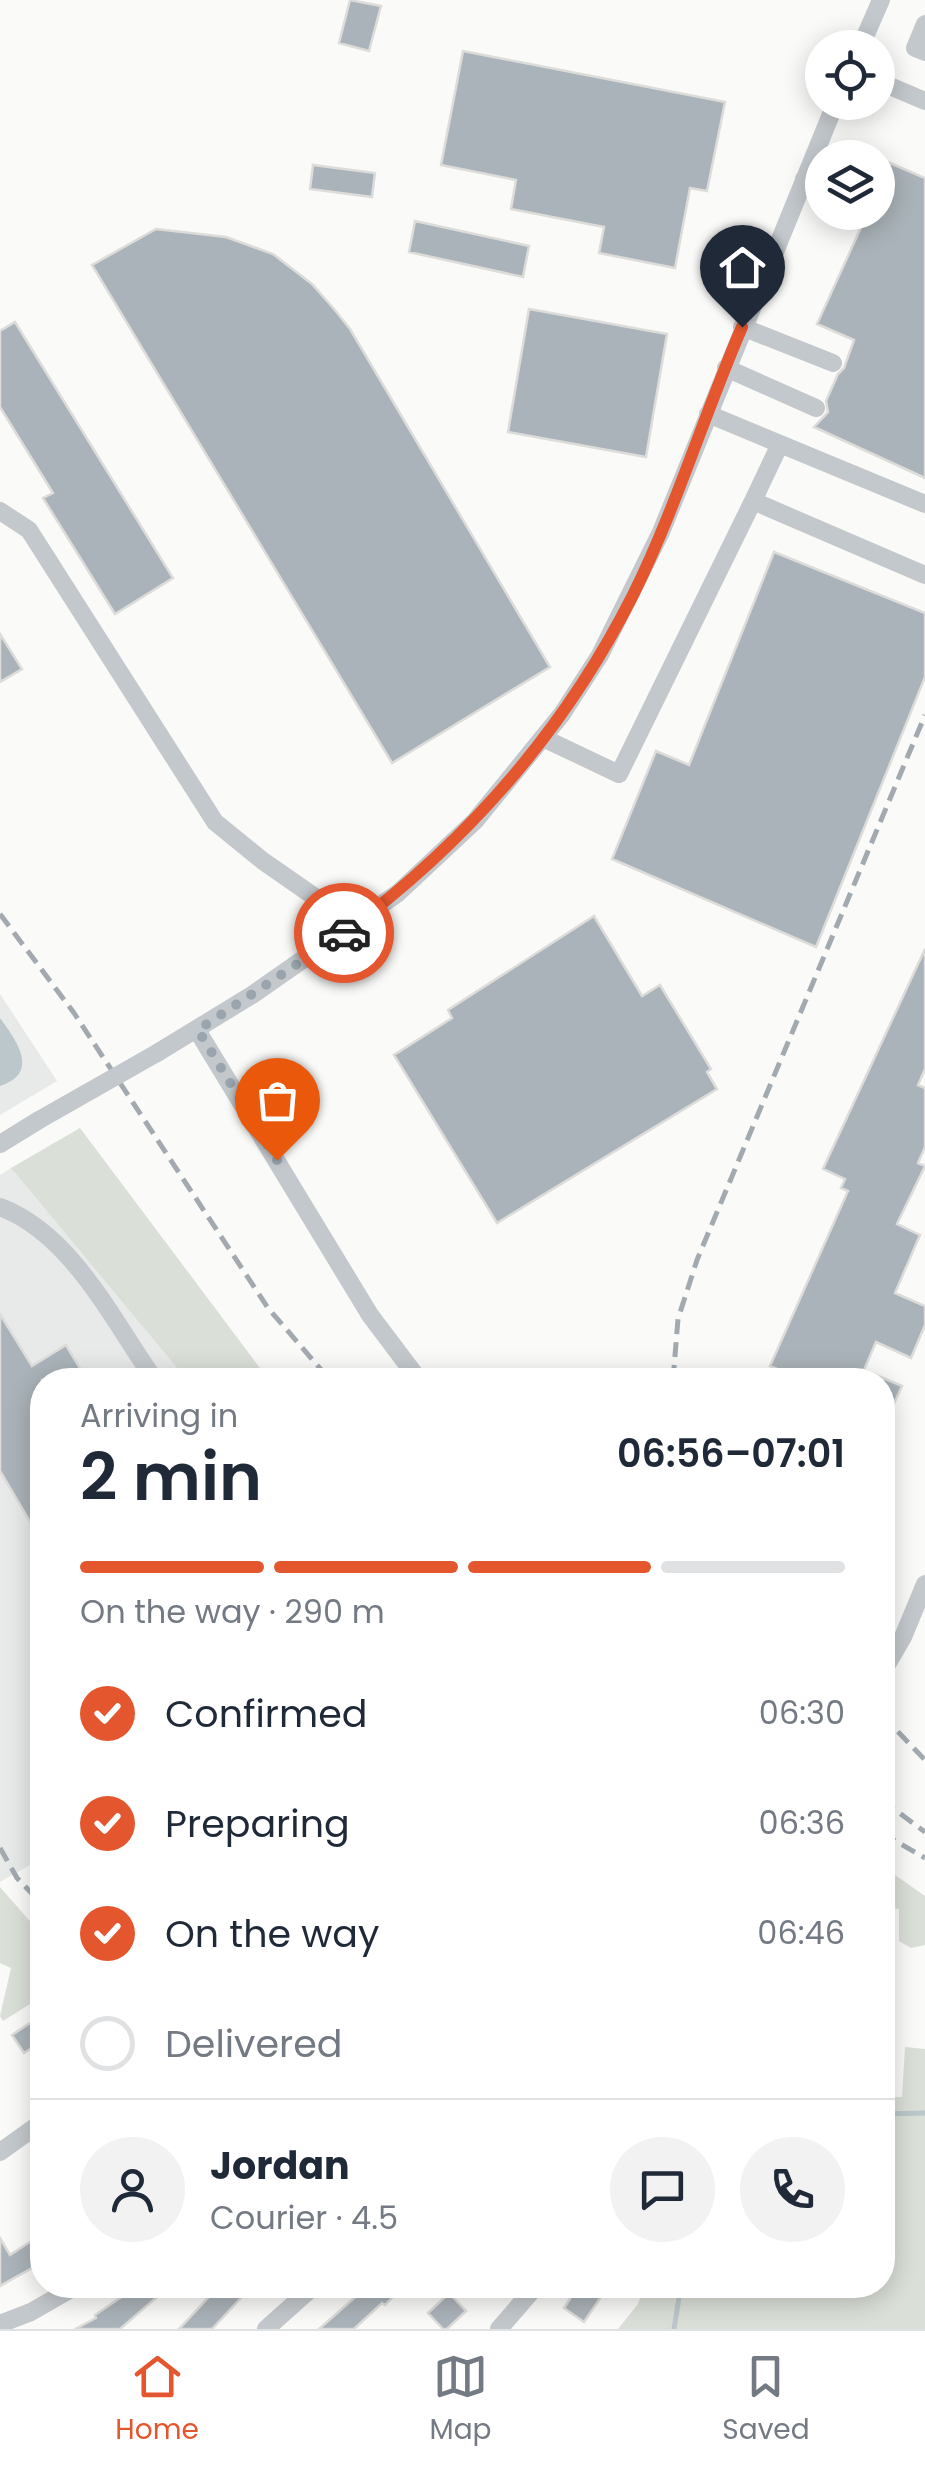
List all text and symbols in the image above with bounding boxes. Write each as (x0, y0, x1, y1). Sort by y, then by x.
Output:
map controls (805, 30, 895, 230)
button: locate (805, 30, 895, 120)
button: layers (805, 140, 895, 230)
pin (700, 225, 785, 328)
icon: home (715, 240, 770, 295)
courier (294, 883, 394, 983)
icon: car (317, 906, 372, 961)
pin (235, 1058, 320, 1161)
icon: bag (250, 1073, 305, 1128)
text: Arriving in (80, 1393, 238, 1438)
text: 06:56–07:01 (617, 1427, 845, 1480)
text: 2 min (80, 1432, 262, 1523)
text: On the way · 290 m (80, 1589, 385, 1634)
icon: check (80, 1686, 135, 1741)
text: Confirmed (165, 1687, 367, 1740)
text: 06:30 (759, 1690, 845, 1735)
icon: check (80, 1796, 135, 1851)
text: Preparing (165, 1797, 350, 1850)
text: 06:36 (759, 1800, 845, 1845)
icon: check (80, 1906, 135, 1961)
text: On the way (165, 1907, 379, 1960)
text: 06:46 (757, 1910, 845, 1955)
text: Delivered (165, 2017, 342, 2070)
button: person (80, 2137, 185, 2242)
button: chat (610, 2137, 715, 2242)
button: phone (740, 2137, 845, 2242)
text: Jordan (210, 2139, 350, 2192)
text: Courier · 4.5 (210, 2195, 398, 2240)
tab: Home (115, 2349, 199, 2451)
tab: Map (430, 2349, 492, 2451)
tab: Saved (722, 2349, 810, 2451)

